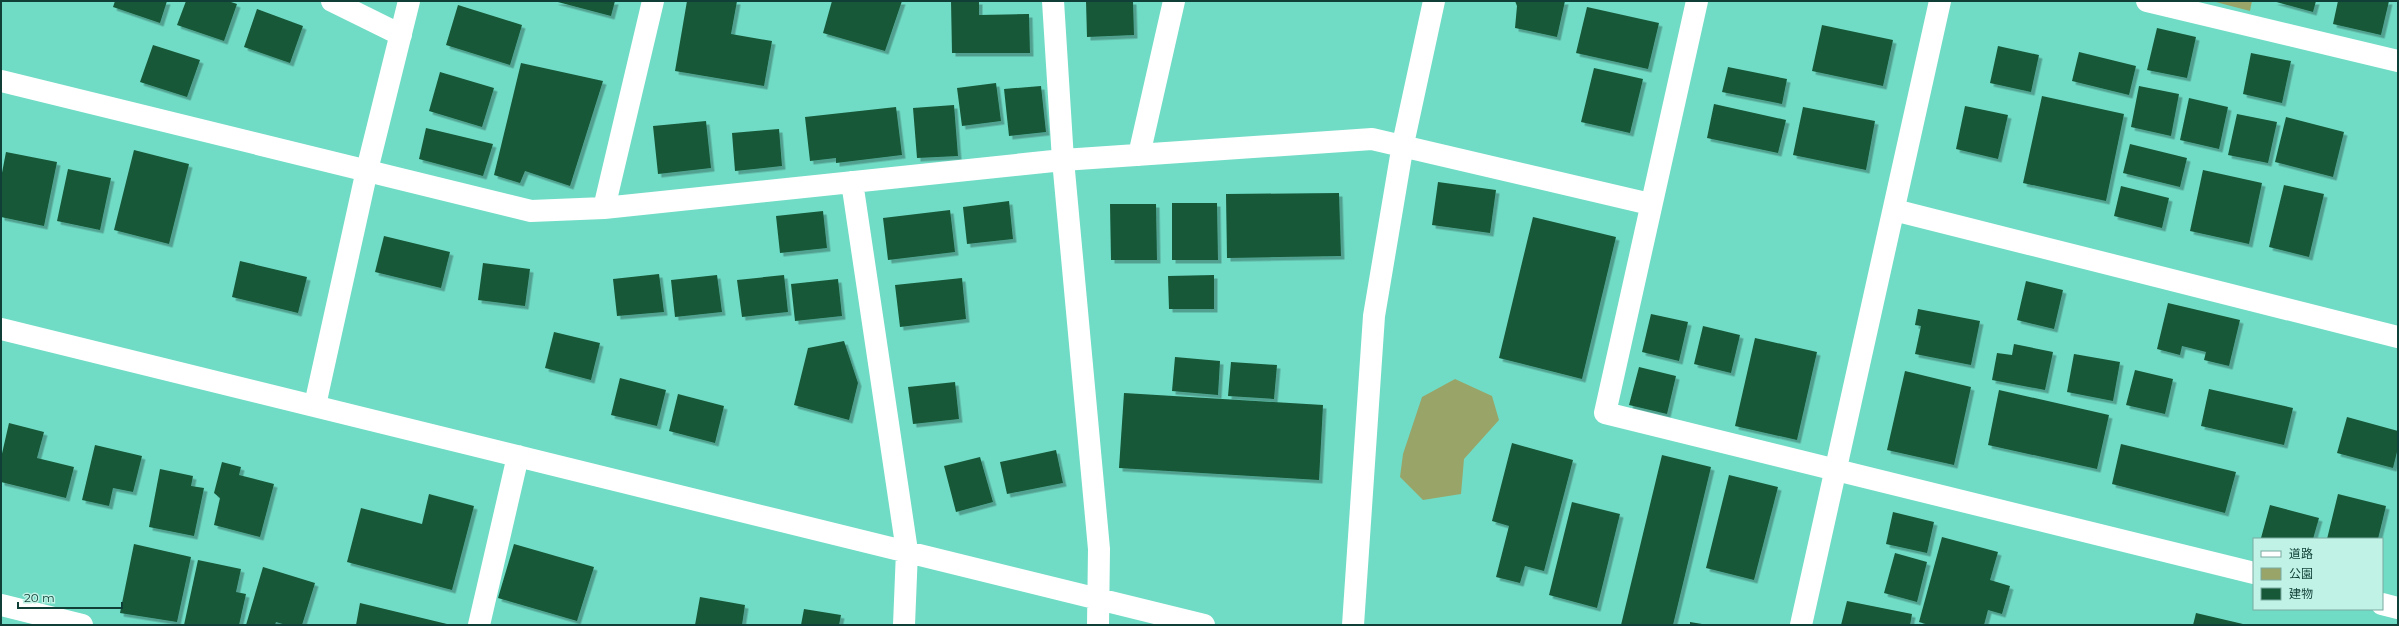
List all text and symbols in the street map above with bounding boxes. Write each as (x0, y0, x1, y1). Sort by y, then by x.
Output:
legend (2253, 538, 2383, 610)
text: 道路 (2289, 546, 2313, 561)
text: 公園 (2289, 566, 2313, 581)
scale bar (18, 584, 122, 610)
text: 建物 (2289, 586, 2313, 601)
text: 20 m (24, 590, 55, 605)

